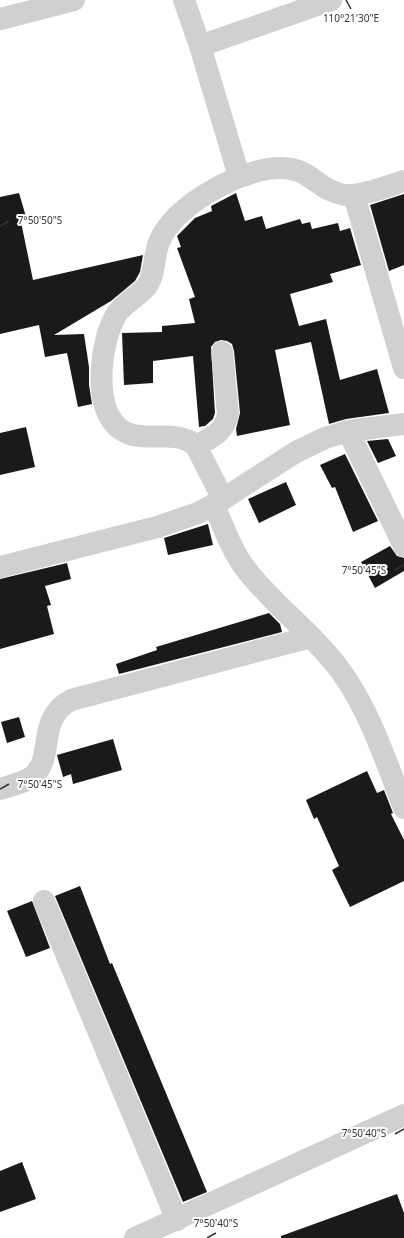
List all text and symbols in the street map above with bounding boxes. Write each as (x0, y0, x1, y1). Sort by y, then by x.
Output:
text: 110°21'30"E (323, 11, 379, 25)
text: 7°50'50"S (18, 213, 63, 227)
text: 7°50'45"S (342, 563, 387, 577)
text: 7°50'45"S (18, 777, 63, 791)
text: 7°50'40"S (342, 1126, 387, 1140)
text: 7°50'40"S (194, 1216, 239, 1230)

